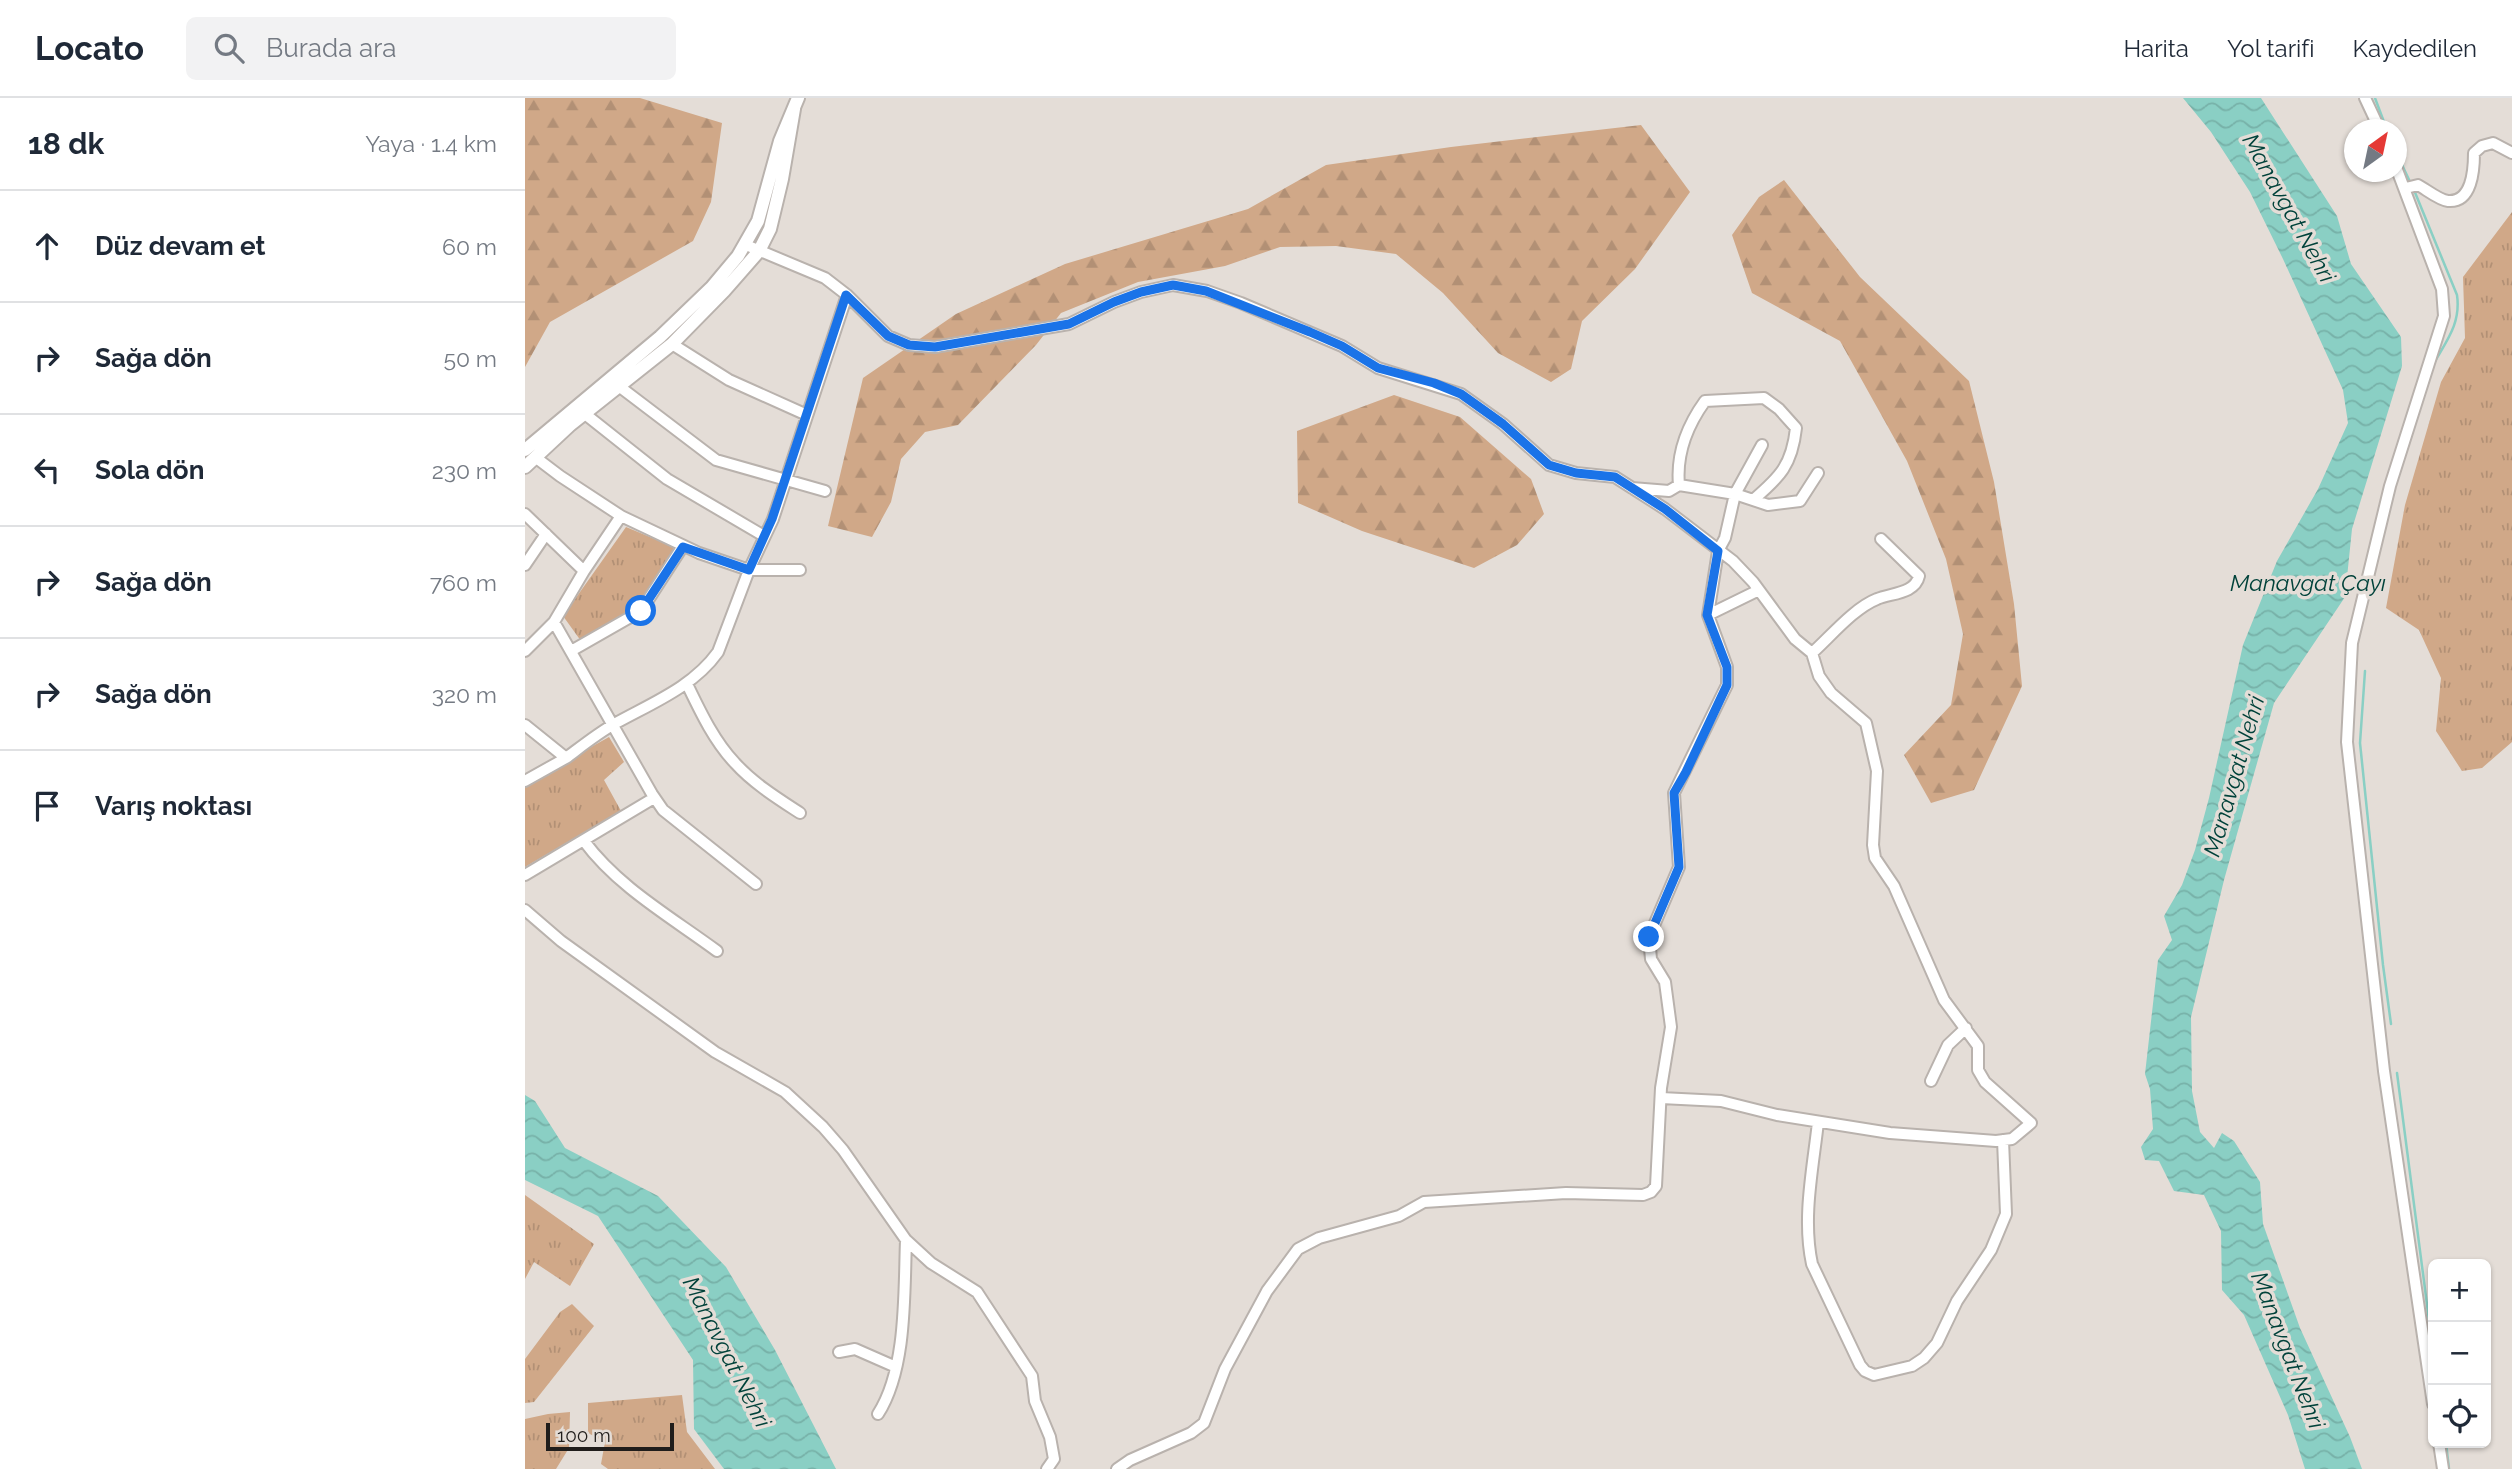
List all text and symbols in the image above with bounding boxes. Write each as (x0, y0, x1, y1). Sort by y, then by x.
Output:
search box (186, 17, 676, 80)
text: Locato (35, 29, 144, 68)
icon: search (210, 29, 248, 67)
text: Burada ara (266, 33, 396, 63)
text: Harita (2123, 34, 2189, 63)
text: Yol tarifi (2227, 34, 2315, 63)
text: Kaydedilen (2353, 34, 2477, 63)
north arrow (2344, 119, 2407, 182)
text: 18 dk (28, 126, 104, 161)
water label: Manavgat Nehri (2237, 129, 2342, 288)
text: Yaya · 1.4 km (365, 130, 497, 157)
icon: ahead (28, 227, 66, 265)
text: Düz devam et (95, 231, 265, 261)
text: 60 m (442, 233, 497, 260)
icon: right (28, 339, 66, 377)
text: Sağa dön (95, 343, 212, 373)
text: 50 m (443, 345, 497, 372)
icon: left (28, 451, 66, 489)
text: Sola dön (95, 455, 204, 485)
text: 230 m (432, 457, 497, 484)
icon: right (28, 563, 66, 601)
text: Sağa dön (95, 567, 212, 597)
text: 760 m (430, 569, 497, 596)
water label: Manavgat Çayı (2230, 569, 2386, 596)
route start (625, 595, 656, 626)
icon: right (28, 675, 66, 713)
text: Sağa dön (95, 679, 212, 709)
text: 320 m (432, 681, 497, 708)
water label: Manavgat Nehri (2198, 691, 2270, 859)
icon: arrive (28, 787, 66, 825)
text: Varış noktası (95, 791, 252, 821)
route end (1633, 921, 1664, 952)
map controls (2428, 1259, 2491, 1448)
button: + (2428, 1259, 2491, 1322)
water label: Manavgat Nehri (2246, 1268, 2331, 1433)
water label: Manavgat Nehri (678, 1272, 778, 1433)
button: − (2428, 1322, 2491, 1385)
button: locate (2428, 1385, 2491, 1448)
scale bar (546, 1420, 674, 1452)
text: 100 m (557, 1424, 611, 1446)

